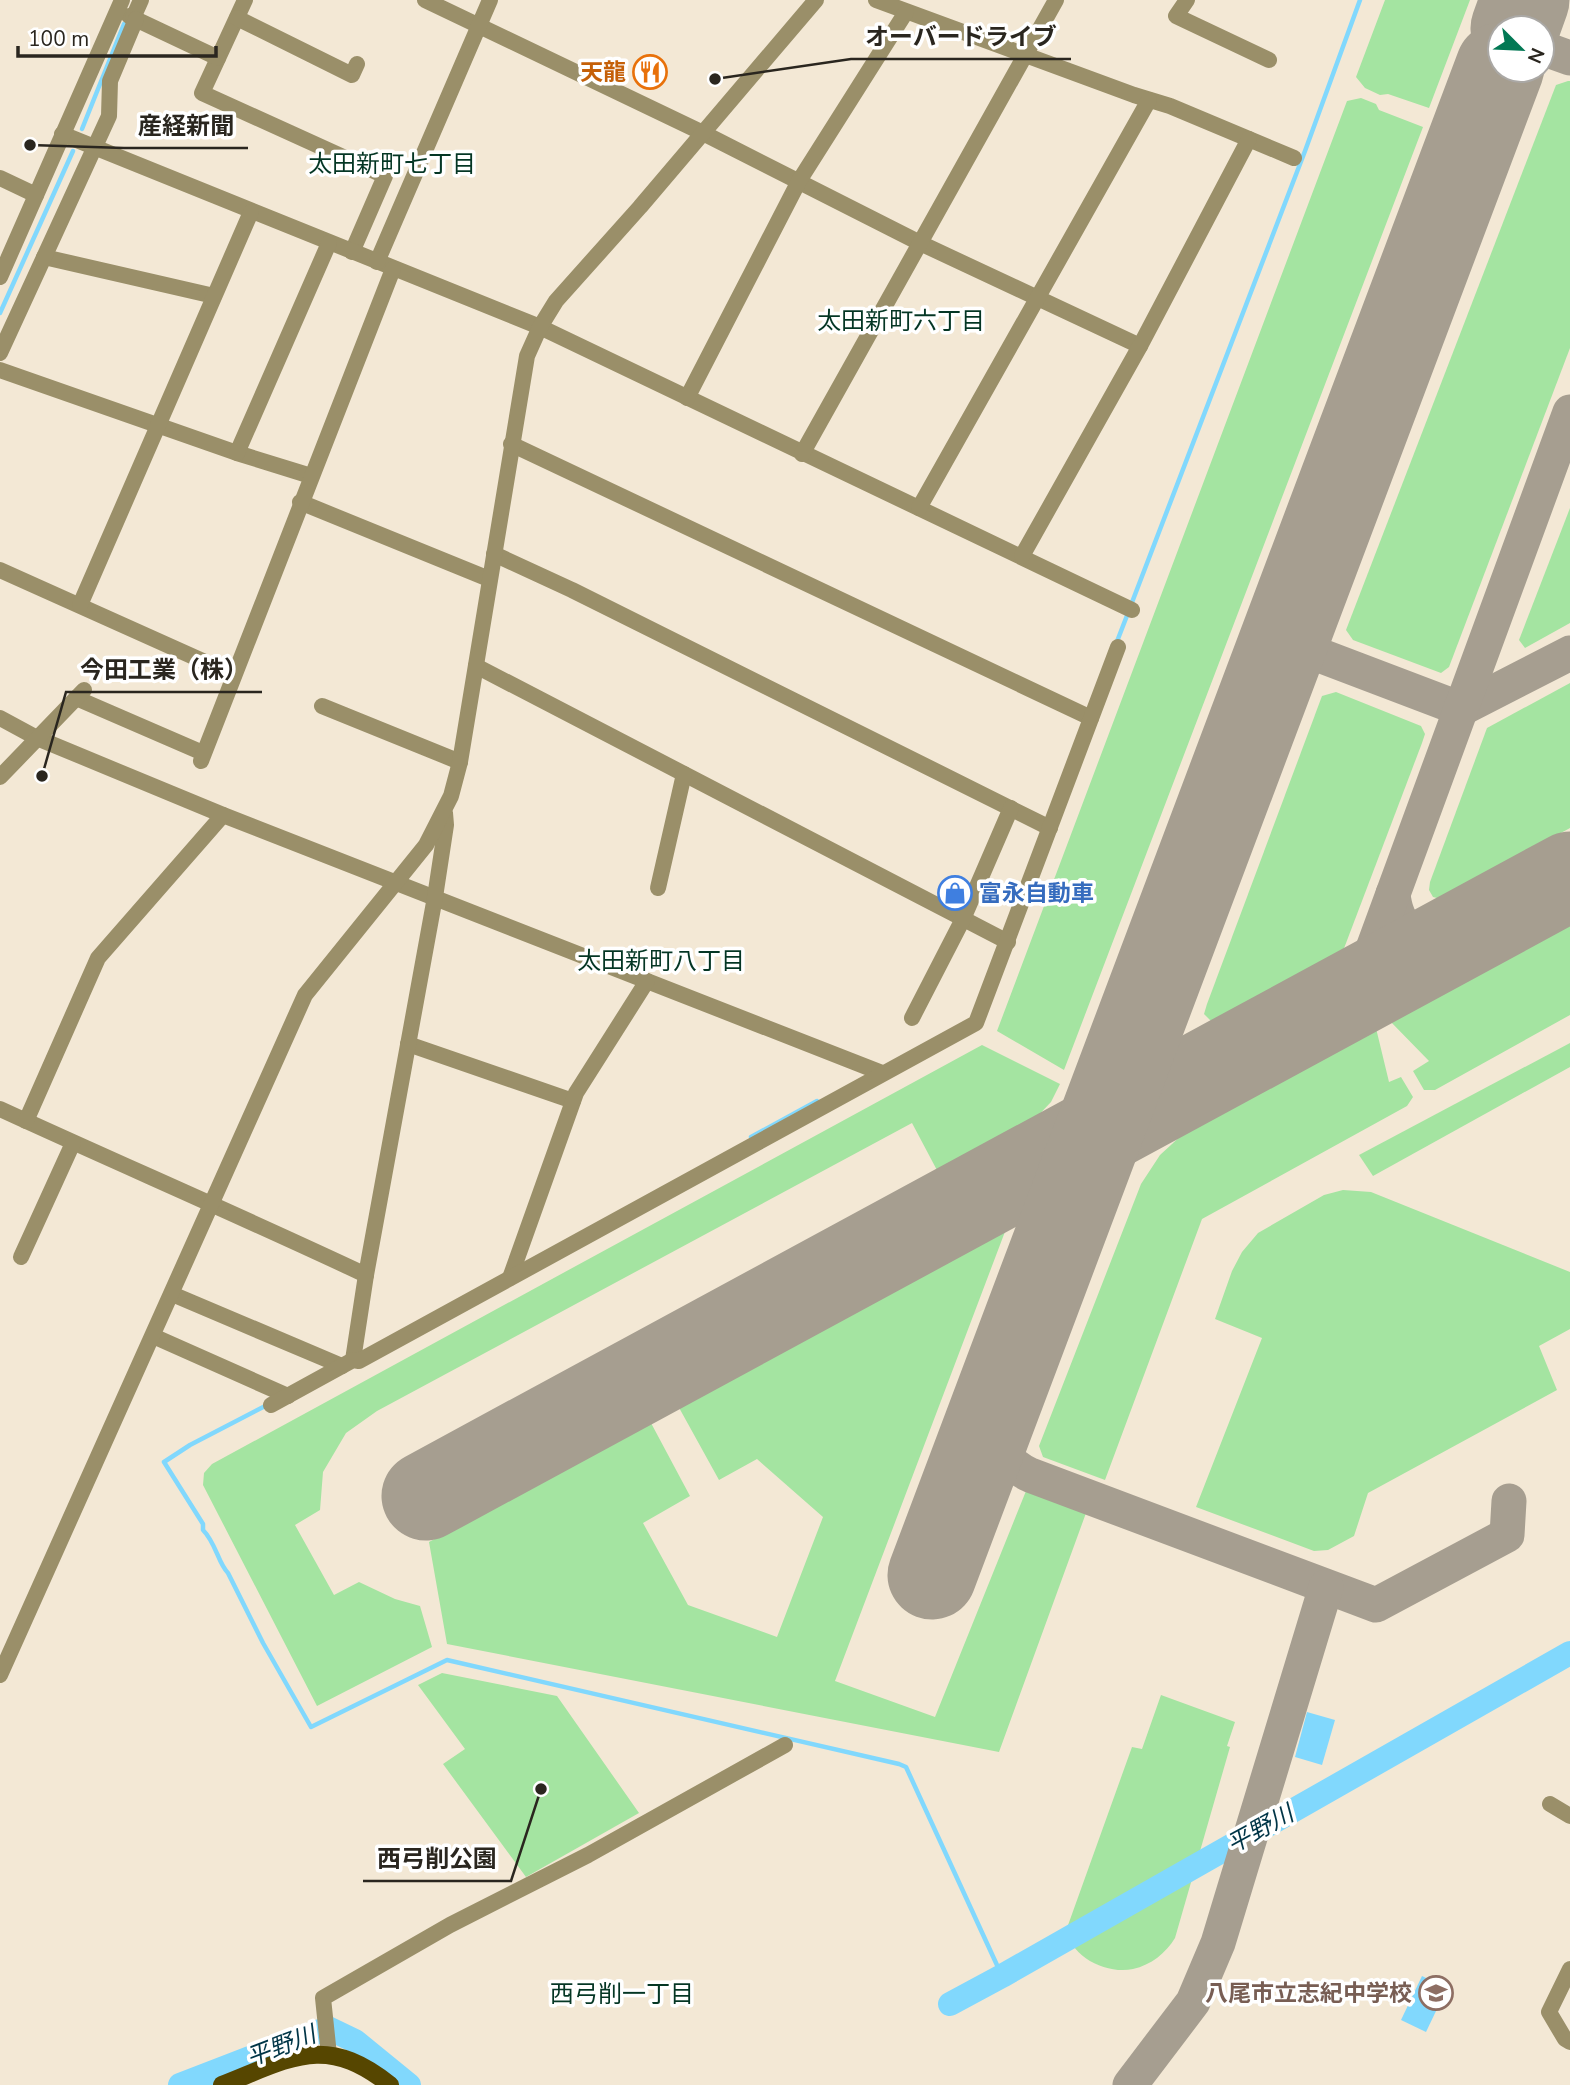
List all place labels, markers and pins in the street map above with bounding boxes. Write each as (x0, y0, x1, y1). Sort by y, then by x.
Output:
callout: オーバードライブ (851, 14, 1071, 59)
restaurant icon: 天龍 (631, 53, 669, 91)
place label: 天龍 (580, 57, 626, 88)
callout: 産経新聞 (124, 103, 248, 148)
callout: 今田工業（株） (66, 647, 262, 692)
shop icon: 富永自動車 (936, 874, 974, 912)
place label: 富永自動車 (979, 878, 1094, 909)
callout: 西弓削公園 (363, 1836, 511, 1881)
school or university icon: 八尾市立志紀中学校 (1417, 1974, 1455, 2012)
place label: 八尾市立志紀中学校 (1205, 1978, 1412, 2009)

